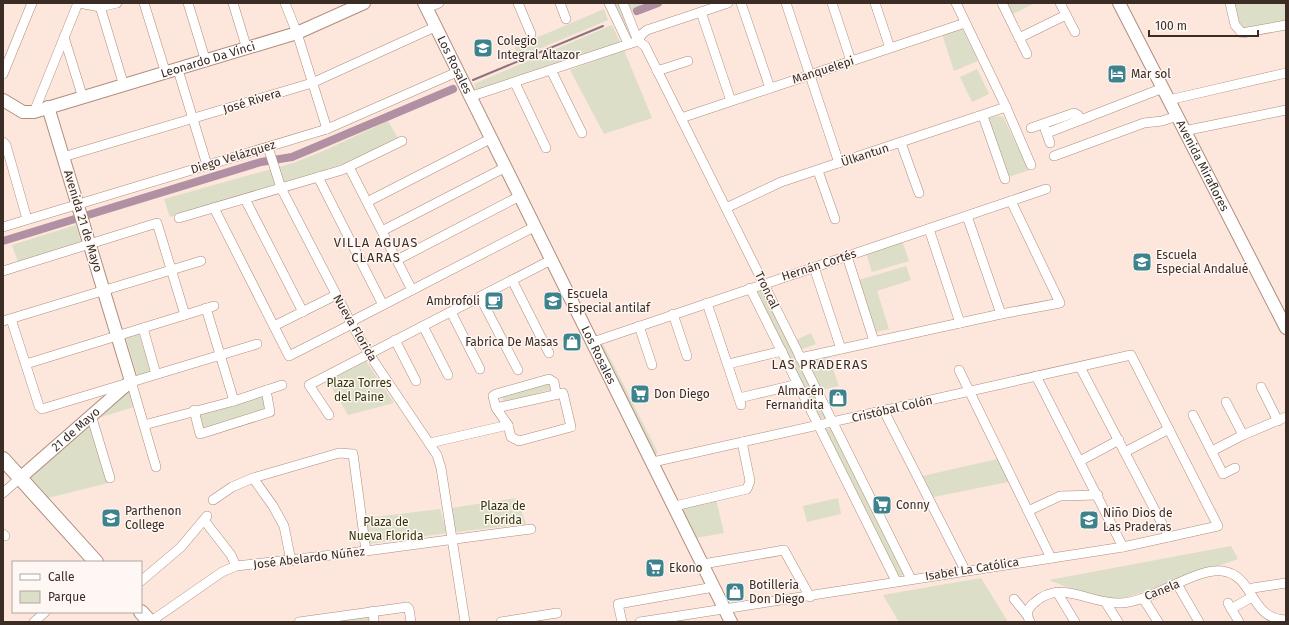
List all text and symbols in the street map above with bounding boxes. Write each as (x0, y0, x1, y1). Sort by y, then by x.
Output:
scale bar (1149, 12, 1258, 38)
text: 100 m (1155, 19, 1187, 33)
street label: Los Rosales (434, 33, 475, 97)
place label: Colegio Integral Altazor (497, 34, 580, 62)
school or university icon: Colegio Integral Altazor (472, 37, 494, 59)
street label: Leonardo Da Vinci (159, 39, 257, 81)
street label: Manquelepi (790, 53, 856, 87)
hotel icon: Mar sol (1106, 63, 1128, 85)
place label: Mar sol (1131, 67, 1171, 81)
street label: José Rivera (221, 86, 283, 116)
street label: Avenida Miraflores (1173, 118, 1232, 214)
street label: Diego Velázquez (189, 137, 277, 177)
street label: Ülkantun (839, 139, 891, 169)
street label: Avenida 21 de Mayo (61, 168, 105, 274)
district label: VILLA AGUAS CLARAS (334, 235, 418, 265)
street label: Hernán Cortés (780, 246, 858, 284)
place label: Escuela Especial Andalué (1156, 248, 1248, 276)
school or university icon: Escuela Especial Andalué (1131, 251, 1153, 273)
street label: Troncal (752, 269, 782, 311)
place label: Escuela Especial antilaf (567, 287, 651, 315)
cafe icon: Ambrofoli (483, 290, 505, 312)
school or university icon: Escuela Especial antilaf (542, 290, 564, 312)
street label: Nueva Florida (330, 292, 380, 364)
place label: Ambrofoli (427, 294, 480, 308)
street label: Los Rosales (578, 324, 619, 387)
shop icon: Fabrica De Masas (561, 331, 583, 353)
place label: Fabrica De Masas (465, 335, 558, 349)
district label: LAS PRADERAS (771, 357, 869, 372)
park label: Plaza Torres del Paine (326, 376, 392, 404)
supermarket icon: Don Diego (629, 383, 651, 405)
place label: Almacén Fernandita (765, 384, 824, 412)
place label: Don Diego (654, 387, 710, 401)
shop icon: Almacén Fernandita (827, 387, 849, 409)
street label: Cristóbal Colón (850, 393, 934, 425)
street label: 21 de Mayo (49, 404, 103, 454)
supermarket icon: Conny (871, 494, 893, 516)
place label: Conny (896, 498, 929, 512)
park label: Plaza de Florida (480, 499, 526, 527)
place label: Parthenon College (125, 504, 181, 532)
place label: Niño Dios de Las Praderas (1103, 506, 1172, 534)
school or university icon: Parthenon College (100, 507, 122, 529)
school or university icon: Niño Dios de Las Praderas (1078, 509, 1100, 531)
park label: Plaza de Nueva Florida (348, 515, 424, 543)
street label: José Abelardo Núñez (253, 544, 365, 572)
street label: Isabel La Católica (924, 555, 1020, 583)
supermarket icon: Ekono (644, 557, 666, 579)
legend (12, 561, 142, 613)
place label: Ekono (669, 561, 703, 575)
text: Calle (48, 570, 75, 584)
street label: Canela (1142, 577, 1182, 603)
place label: Botilleria Don Diego (749, 578, 805, 606)
shop icon: Botilleria Don Diego (724, 581, 746, 603)
text: Parque (48, 590, 86, 604)

